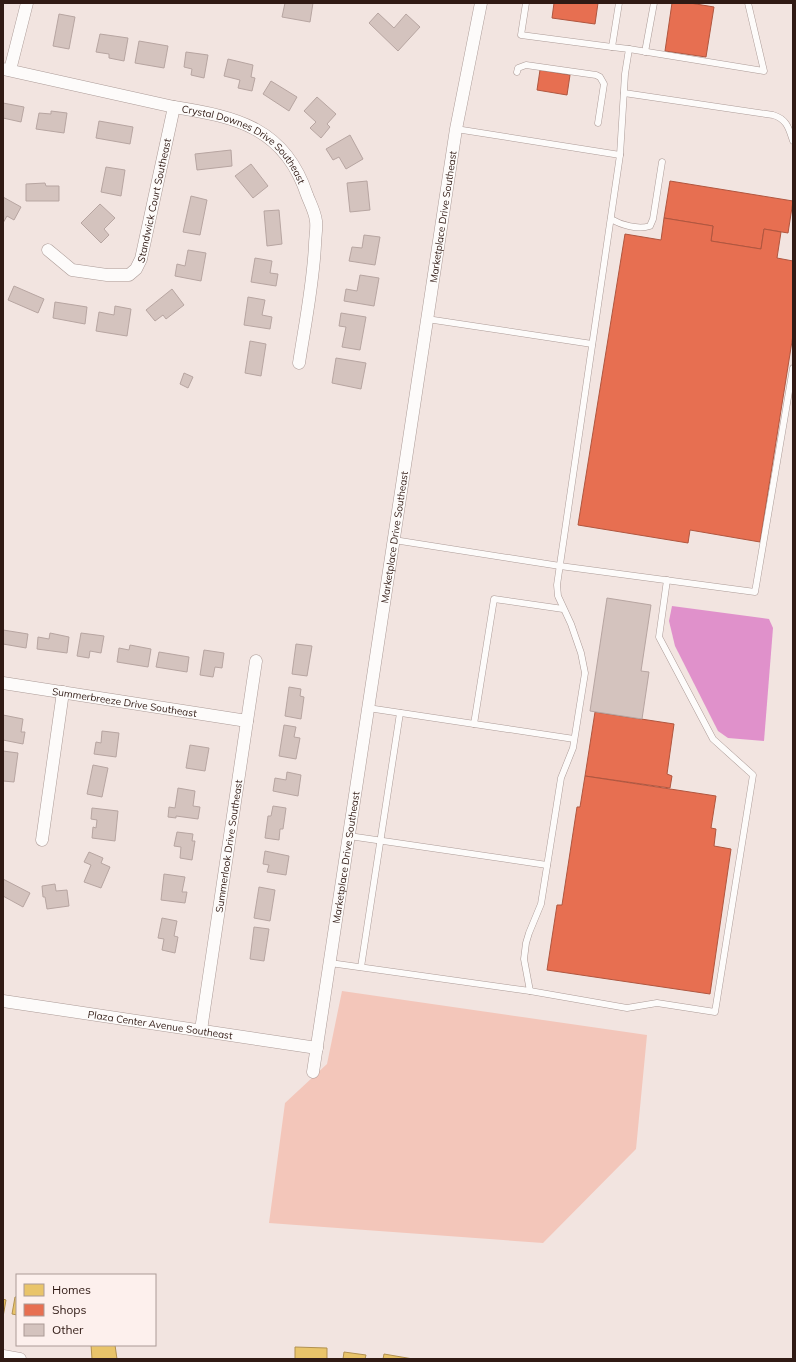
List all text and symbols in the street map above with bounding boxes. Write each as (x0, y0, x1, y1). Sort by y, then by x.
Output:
street label: Crystal Downes Drive Southeast (181, 102, 308, 186)
street label: Standwick Court Southeast (134, 137, 174, 265)
street label: Marketplace Drive Southeast (427, 149, 460, 284)
street label: Marketplace Drive Southeast (378, 470, 411, 604)
street label: Summerbreeze Drive Southeast (51, 685, 198, 720)
street label: Summerlook Drive Southeast (213, 778, 245, 913)
street label: Marketplace Drive Southeast (330, 790, 363, 924)
street label: Plaza Center Avenue Southeast (87, 1008, 234, 1042)
legend (16, 1274, 156, 1346)
text: Homes (52, 1282, 91, 1297)
text: Shops (52, 1302, 87, 1317)
text: Other (52, 1322, 84, 1337)

